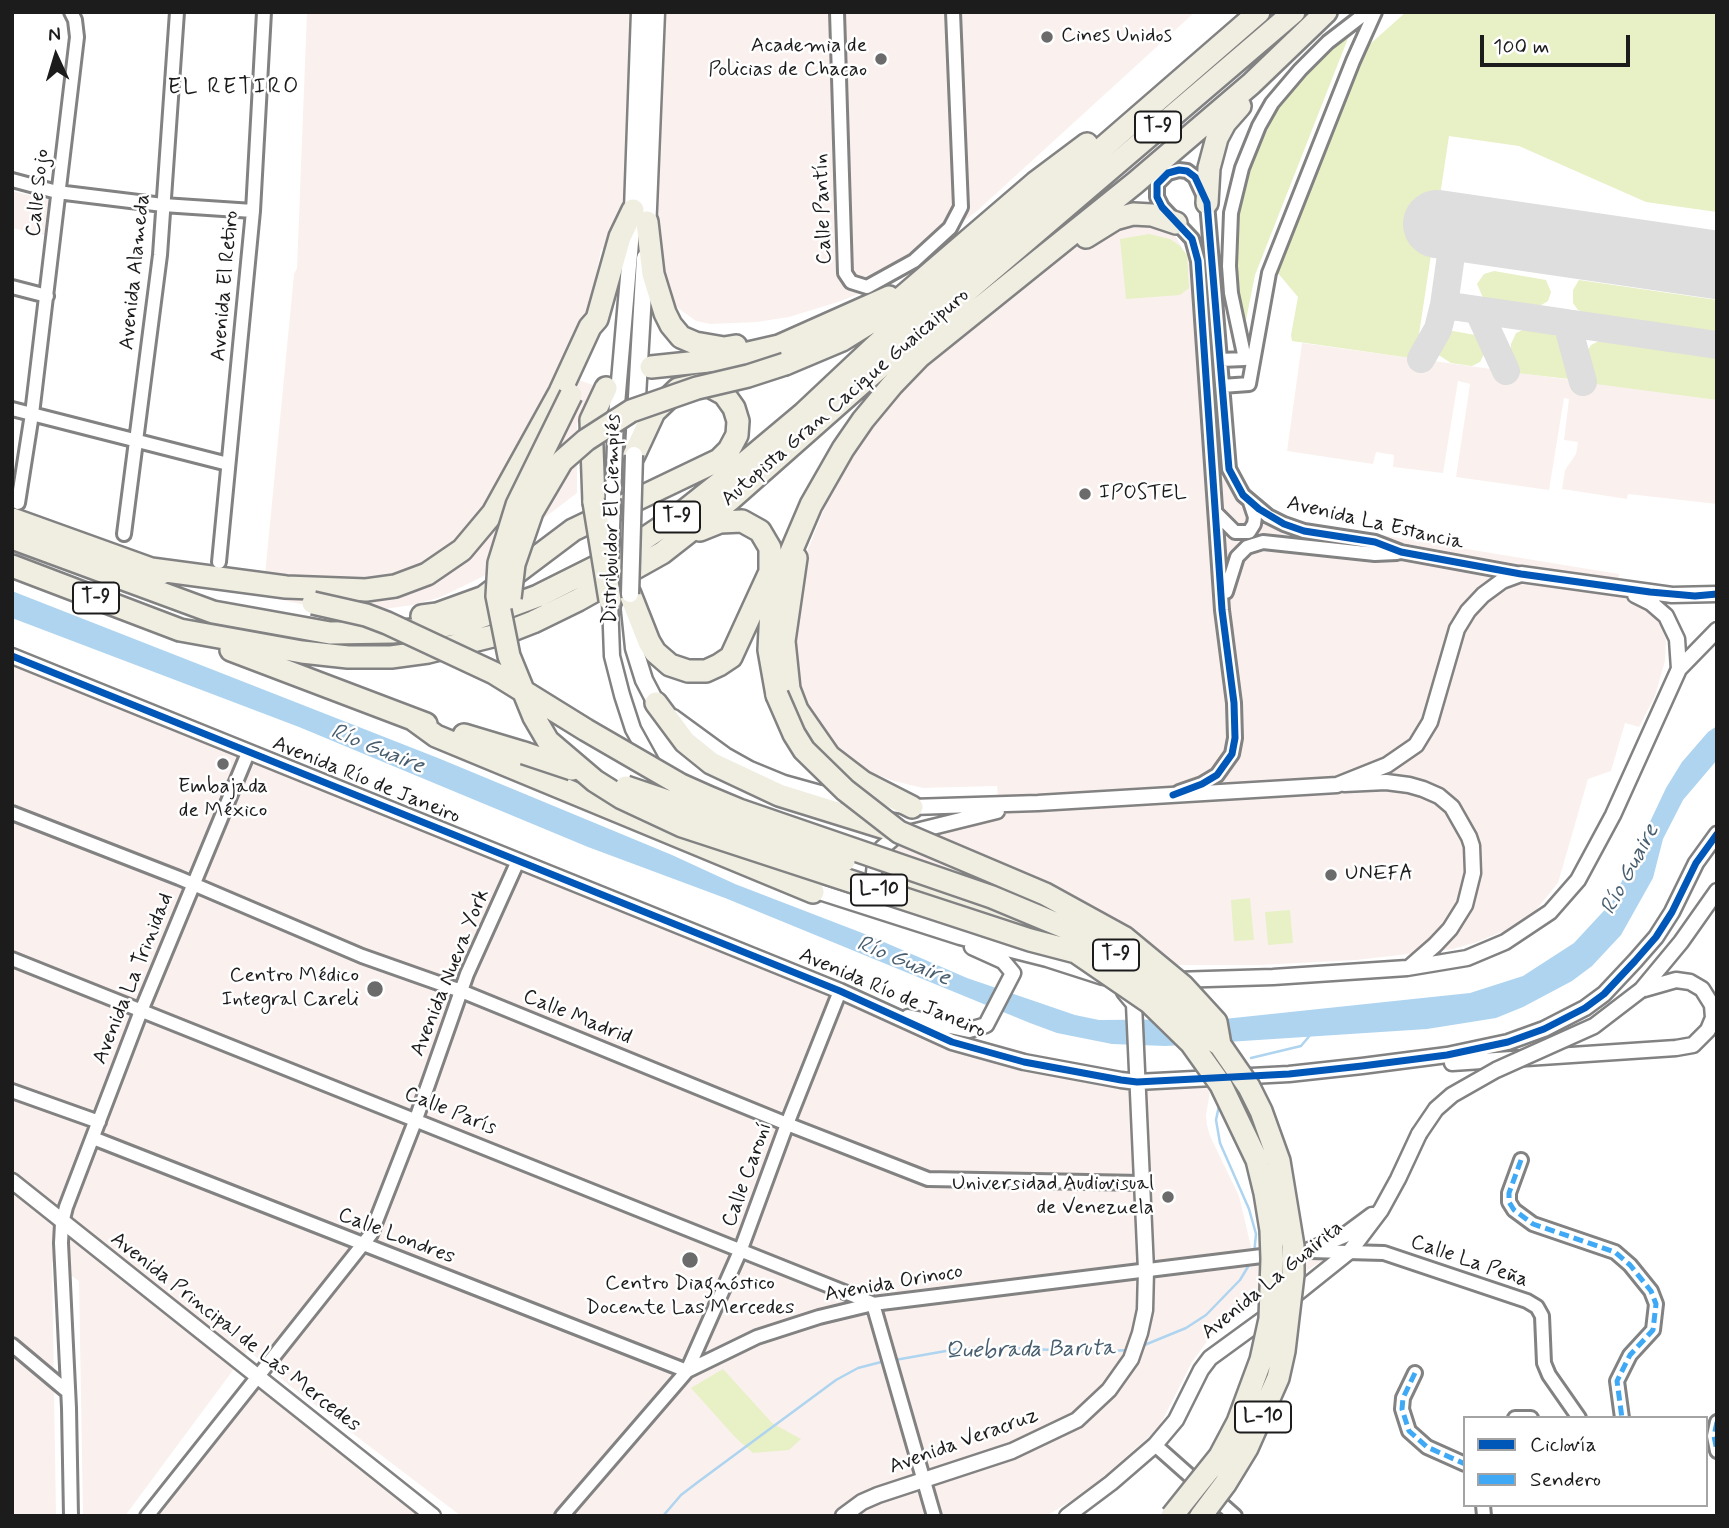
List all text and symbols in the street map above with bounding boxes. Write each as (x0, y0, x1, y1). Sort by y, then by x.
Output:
north arrow (21, 21, 91, 91)
scale bar (1484, 21, 1634, 65)
text: N (47, 22, 62, 47)
place label: Cines Unidos (1061, 24, 1172, 50)
marker: Cines Unidos (1039, 29, 1055, 45)
text: 100 m (1493, 33, 1549, 61)
place label: Academia de Policias de Chacao (708, 34, 867, 84)
marker: Academia de Policias de Chacao (873, 51, 889, 67)
district label: EL RETIRO (166, 74, 302, 102)
road number: T-9 (1135, 111, 1181, 142)
street label: Calle Sojo (22, 148, 56, 238)
street label: Calle Pantín (809, 153, 839, 265)
street label: Avenida Alameda (115, 193, 157, 351)
street label: Avenida El Retiro (207, 210, 245, 362)
street label: Autopista Gran Cacique Guaicaipuro (717, 283, 975, 513)
street label: Distribuidor El Ciempiés (599, 414, 627, 624)
place label: IPOSTEL (1099, 481, 1187, 507)
marker: IPOSTEL (1077, 486, 1093, 502)
street label: Avenida La Estancia (1284, 491, 1466, 557)
road number: T-9 (654, 502, 700, 532)
road number: T-9 (73, 582, 119, 614)
water label: Río Guaire (326, 719, 428, 781)
street label: Avenida Río de Janeiro (268, 732, 464, 830)
marker: Embajada de México (215, 756, 231, 772)
place label: Embajada de México (178, 775, 268, 825)
water label: Río Guaire (1596, 820, 1666, 920)
place label: UNEFA (1345, 862, 1413, 888)
marker: UNEFA (1323, 867, 1339, 883)
road number: L-10 (851, 874, 907, 906)
street label: Avenida Nueva York (406, 886, 496, 1060)
street label: Avenida La Trinidad (88, 890, 180, 1068)
water label: Río Guaire (852, 931, 954, 993)
road number: T-9 (1093, 939, 1139, 970)
street label: Avenida Río de Janeiro (795, 943, 989, 1045)
place label: Centro Médico Integral Careli (221, 964, 359, 1014)
marker: Centro Médico Integral Careli (365, 979, 385, 999)
street label: Calle Madrid (519, 985, 635, 1051)
street label: Calle París (400, 1082, 500, 1142)
street label: Calle Caroní (717, 1119, 779, 1231)
place label: Universidad Audiovisual de Venezuela (952, 1172, 1154, 1222)
marker: Universidad Audiovisual de Venezuela (1160, 1189, 1176, 1205)
street label: Calle Londres (334, 1203, 458, 1271)
street label: Avenida La Guairita (1197, 1216, 1349, 1346)
street label: Avenida Principal de Las Mercedes (105, 1227, 365, 1439)
street label: Calle La Peña (1407, 1230, 1531, 1294)
marker: Centro Diagnóstico Docente Las Mercedes (680, 1250, 700, 1270)
street label: Avenida Orinoco (823, 1259, 965, 1309)
place label: Centro Diagnóstico Docente Las Mercedes (586, 1272, 794, 1322)
water label: Quebrada Baruta (944, 1336, 1116, 1366)
road number: L-10 (1235, 1401, 1291, 1432)
street label: Avenida Veracruz (886, 1403, 1042, 1481)
legend (1463, 1416, 1708, 1507)
text: Ciclovía (1530, 1431, 1597, 1459)
text: Sendero (1530, 1466, 1601, 1494)

